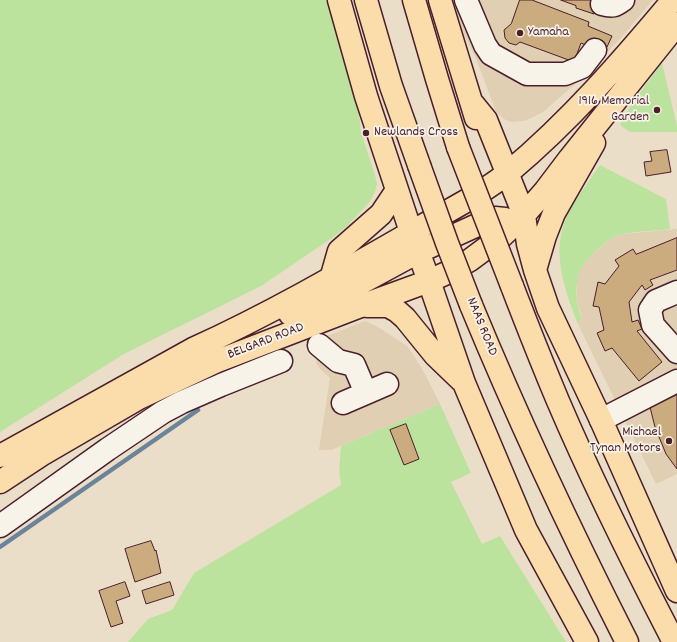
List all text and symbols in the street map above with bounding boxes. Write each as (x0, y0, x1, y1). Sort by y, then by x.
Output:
place label: Yamaha (528, 25, 569, 41)
marker: Yamaha (515, 28, 525, 38)
place label: 1916 Memorial Garden (579, 94, 649, 126)
marker: 1916 Memorial Garden (652, 105, 662, 115)
place label: Newlands Cross (374, 125, 458, 141)
marker: Newlands Cross (361, 128, 371, 138)
street label: NAAS ROAD (462, 295, 500, 359)
street label: BELGARD ROAD (225, 320, 307, 364)
place label: Michael Tynan Motors (590, 425, 661, 458)
marker: Michael Tynan Motors (664, 436, 674, 446)

